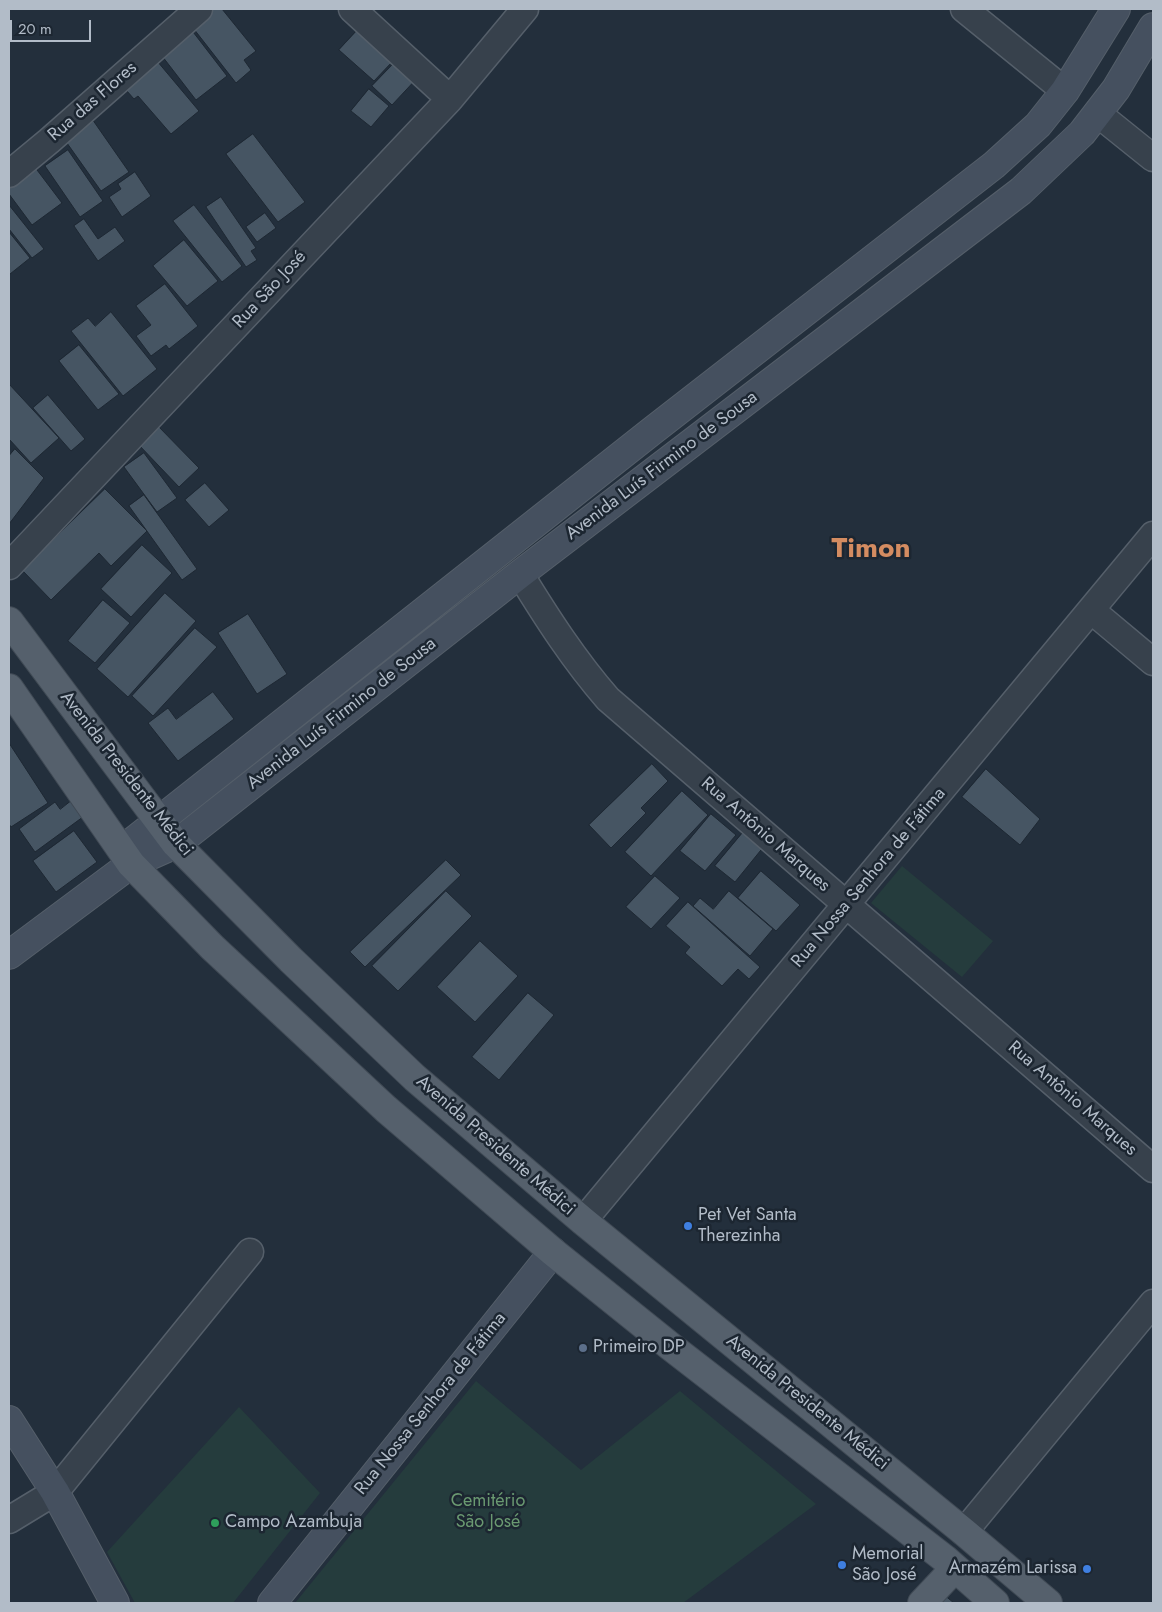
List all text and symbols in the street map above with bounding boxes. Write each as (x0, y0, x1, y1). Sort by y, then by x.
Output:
scale bar (12, 10, 94, 42)
text: 20 m (18, 18, 52, 40)
street label: Rua das Flores (44, 58, 142, 146)
street label: Rua São José (229, 247, 311, 333)
street label: Avenida Luís Firmino de Sousa (562, 387, 762, 545)
district label: Timon (831, 533, 911, 567)
street label: Avenida Luís Firmino de Sousa (243, 633, 441, 795)
street label: Avenida Presidente Médici (55, 687, 197, 861)
street label: Rua Antônio Marques (696, 773, 834, 897)
street label: Rua Nossa Senhora de Fátima (787, 784, 951, 972)
street label: Rua Antônio Marques (1003, 1037, 1141, 1161)
street label: Avenida Presidente Médici (411, 1071, 579, 1221)
place label: Pet Vet Santa Therezinha (698, 1205, 797, 1248)
marker: Pet Vet Santa Therezinha (682, 1220, 694, 1232)
street label: Rua Nossa Senhora de Fátima (351, 1308, 511, 1500)
street label: Avenida Presidente Médici (721, 1331, 893, 1475)
place label: Primeiro DP (593, 1337, 685, 1359)
marker: Primeiro DP (577, 1342, 589, 1354)
park label: Cemitério São José (451, 1491, 525, 1534)
place label: Campo Azambuja (225, 1512, 362, 1534)
marker: Campo Azambuja (209, 1517, 221, 1529)
place label: Memorial São José (852, 1544, 923, 1586)
place label: Armazém Larissa (949, 1558, 1077, 1580)
marker: Memorial São José (836, 1559, 848, 1571)
marker: Armazém Larissa (1081, 1563, 1093, 1575)

